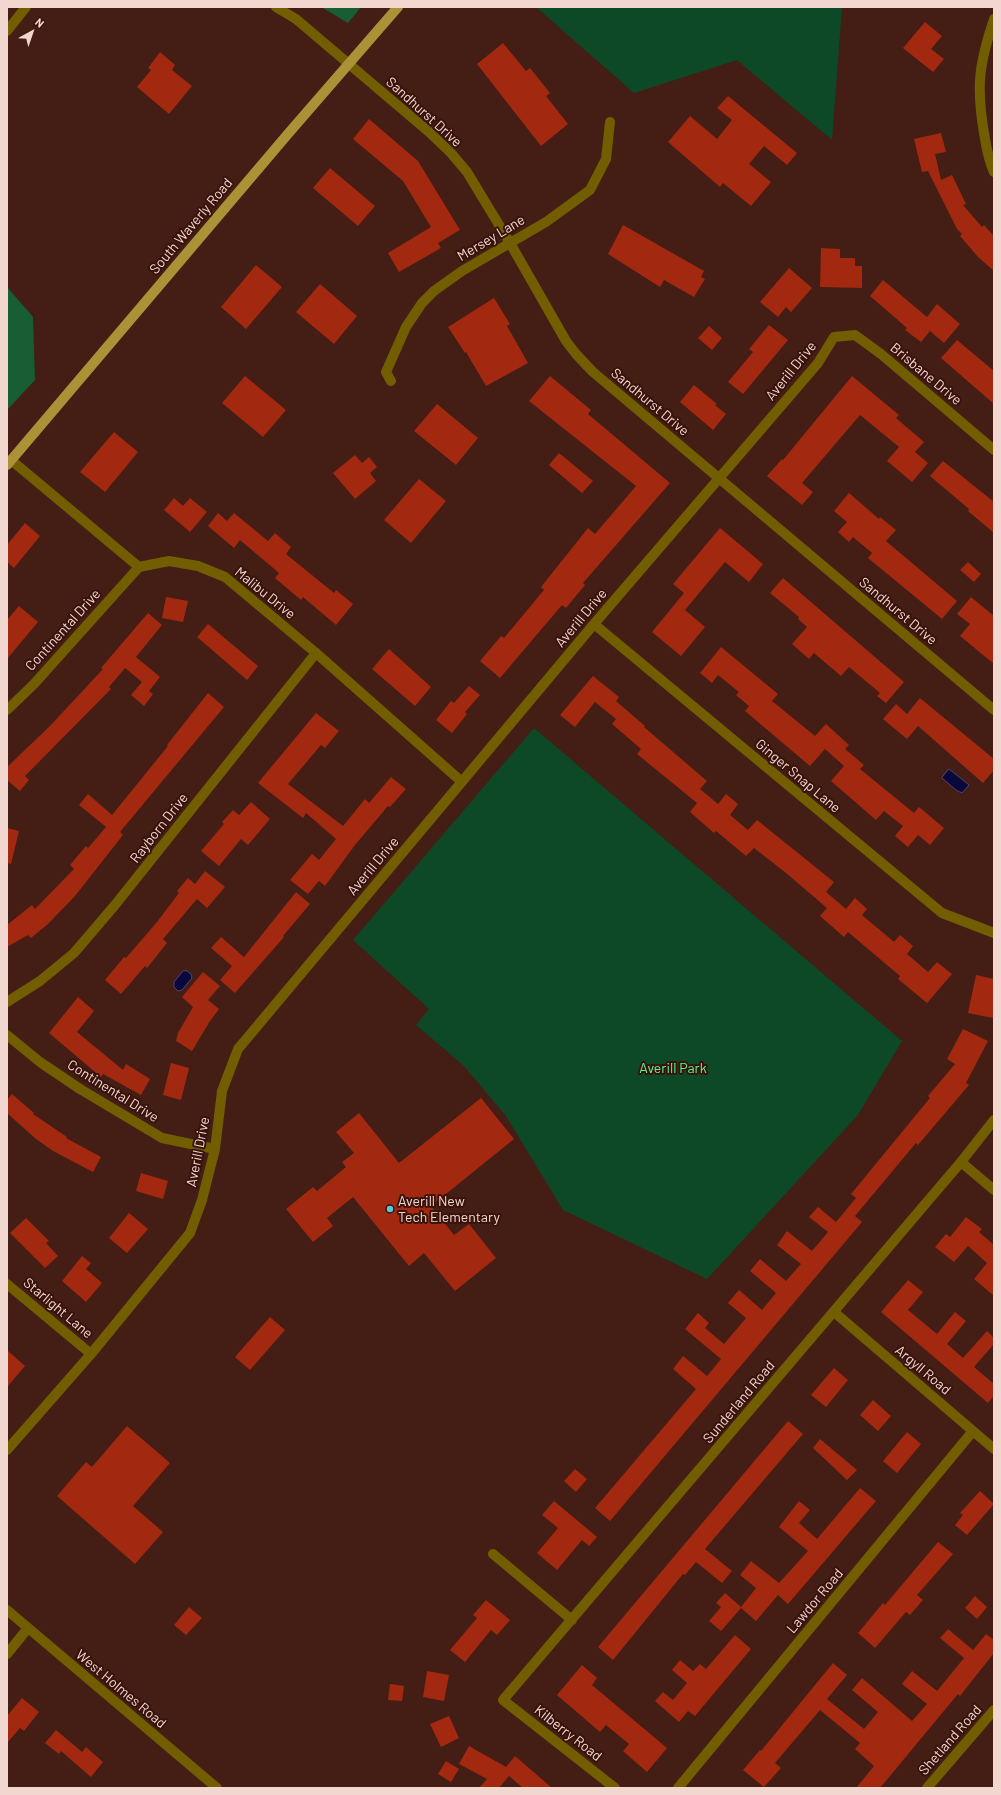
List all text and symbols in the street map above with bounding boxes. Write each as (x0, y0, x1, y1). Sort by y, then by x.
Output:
north arrow (12, 12, 52, 52)
text: N (33, 15, 47, 30)
street label: Sandhurst Drive (383, 74, 465, 150)
street label: South Waverly Road (146, 175, 236, 277)
street label: Mersey Lane (454, 211, 528, 265)
street label: Averill Drive (762, 338, 820, 404)
street label: Brisbane Drive (887, 339, 965, 409)
street label: Sandhurst Drive (608, 365, 692, 439)
street label: Malibu Drive (231, 563, 299, 623)
street label: Sandhurst Drive (856, 574, 940, 648)
street label: Averill Drive (552, 585, 610, 651)
street label: Continental Drive (22, 586, 104, 674)
street label: Ginger Snap Lane (752, 736, 844, 816)
street label: Rayborn Drive (127, 790, 191, 866)
street label: Averill Drive (344, 833, 402, 899)
street label: Continental Drive (64, 1056, 162, 1126)
park label: Averill Park (639, 1060, 707, 1076)
street label: Averill Drive (183, 1116, 213, 1188)
place label: Averill New Tech Elementary (398, 1193, 500, 1226)
marker: Averill New Tech Elementary (385, 1204, 395, 1214)
street label: Starlight Lane (20, 1274, 96, 1342)
street label: Argyll Road (892, 1342, 954, 1398)
street label: Sunderland Road (700, 1357, 778, 1447)
street label: Lawdor Road (783, 1565, 847, 1637)
street label: West Holmes Road (72, 1646, 170, 1732)
street label: Kilberry Road (531, 1701, 605, 1765)
street label: Shetland Road (915, 1702, 985, 1778)

